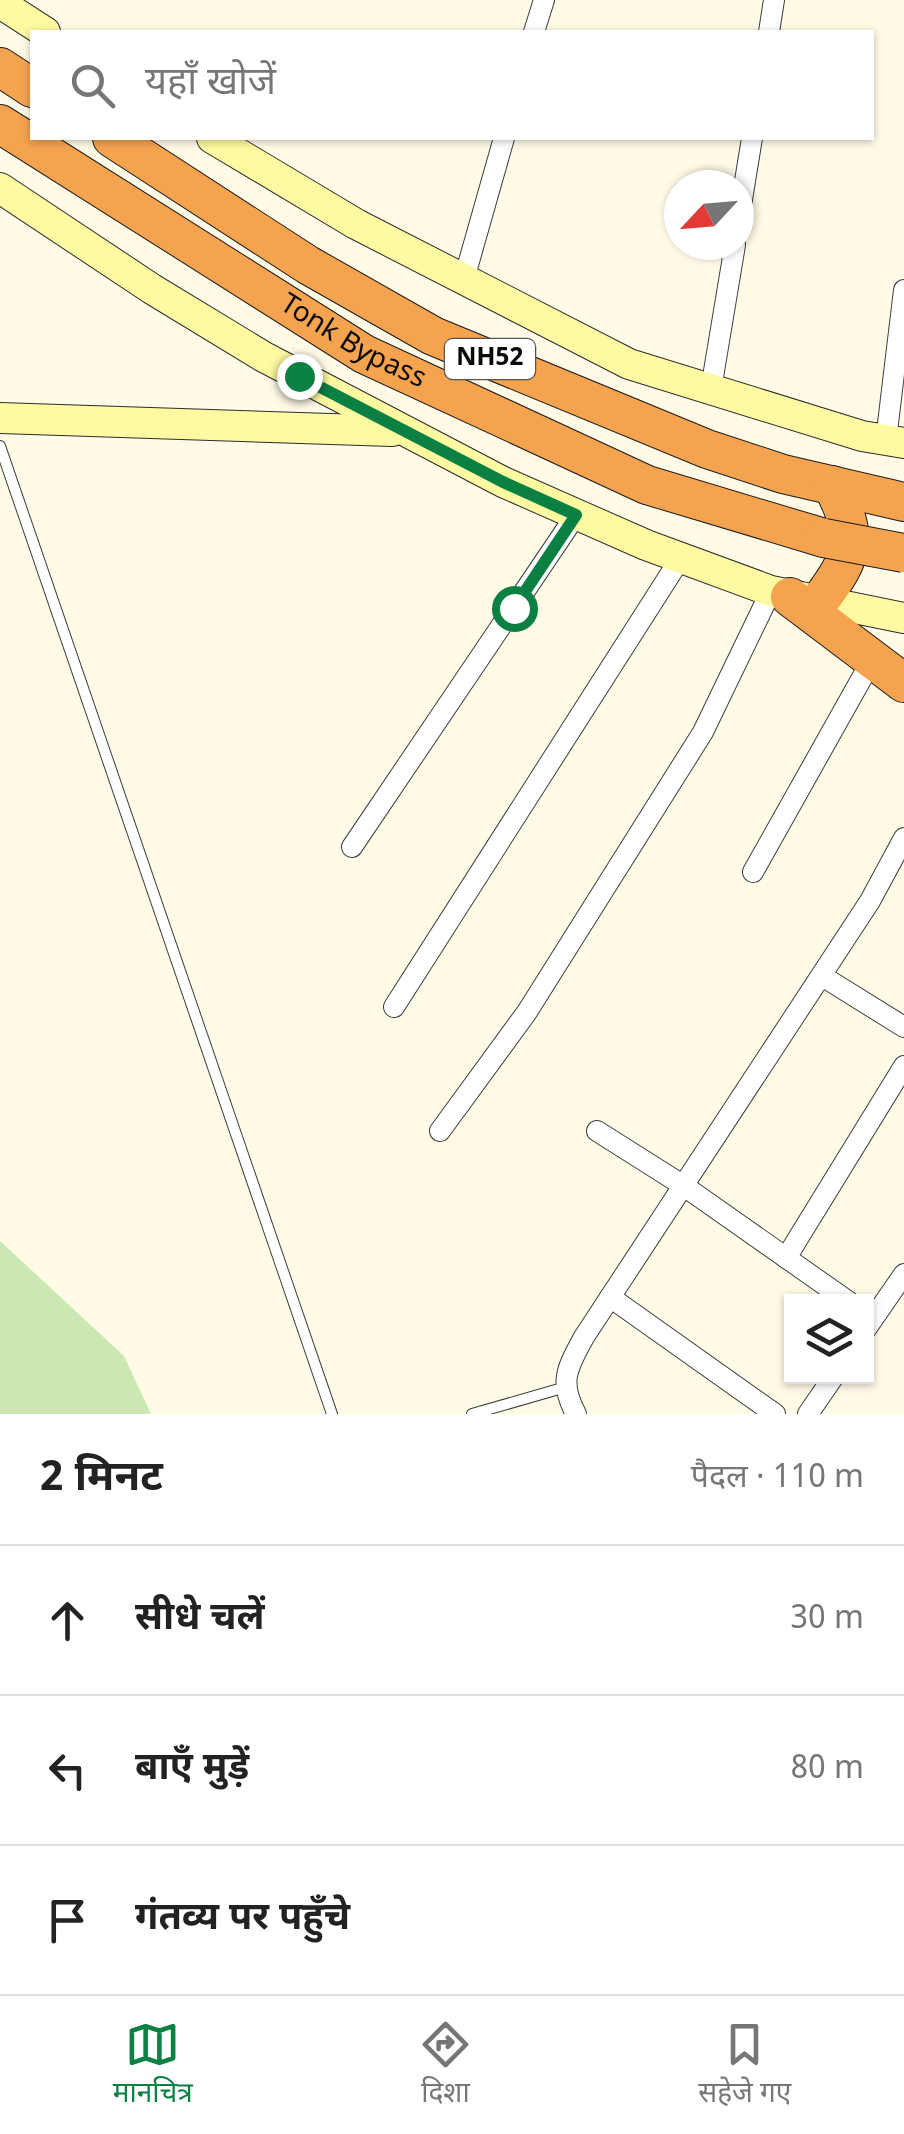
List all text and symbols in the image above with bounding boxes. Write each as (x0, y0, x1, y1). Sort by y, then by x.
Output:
search box (30, 30, 874, 140)
icon: search (65, 58, 120, 113)
text: यहाँ खोजें (145, 60, 276, 110)
north arrow (664, 170, 754, 260)
street label: Tonk Bypass (273, 287, 431, 398)
road number: NH52 (445, 339, 535, 379)
route end (277, 354, 323, 400)
route start (492, 586, 538, 632)
map controls (784, 1294, 874, 1384)
button: layers (784, 1294, 874, 1384)
text: 2 मिनट (40, 1452, 163, 1507)
text: पैदल · 110 m (691, 1458, 864, 1500)
icon: ahead (40, 1593, 95, 1648)
text: सीधे चलें (135, 1595, 265, 1645)
text: 30 m (790, 1599, 864, 1641)
icon: left (40, 1743, 95, 1798)
text: बाएँ मुड़ें (135, 1745, 249, 1795)
text: 80 m (790, 1749, 864, 1791)
icon: arrive (40, 1893, 95, 1948)
text: गंतव्य पर पहुँचे (135, 1895, 350, 1945)
tab: मानचित्र (113, 2017, 193, 2113)
tab: दिशा (418, 2017, 473, 2113)
tab: सहेजे गए (698, 2017, 791, 2113)

